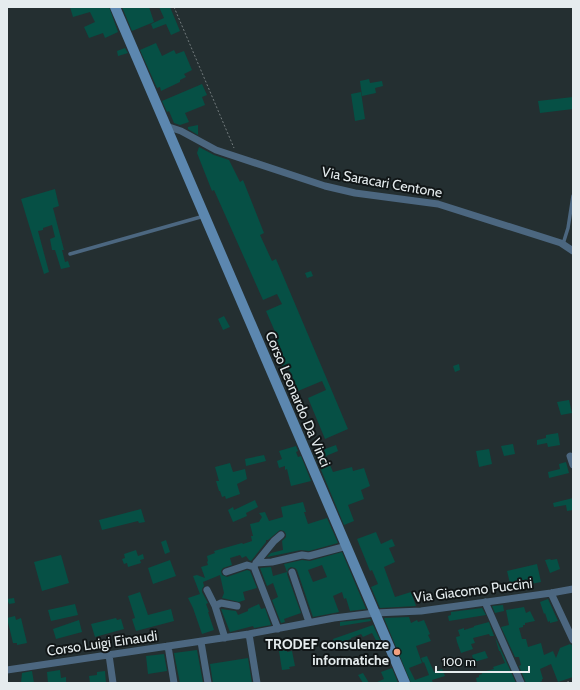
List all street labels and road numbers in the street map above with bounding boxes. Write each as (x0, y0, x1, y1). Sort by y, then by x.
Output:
street label: Via Saracari Centone (320, 163, 444, 201)
street label: Corso Leonardo Da Vinci (261, 328, 335, 470)
street label: Via Giacomo Puccini (412, 574, 534, 606)
street label: Corso Luigi Einaudi (46, 626, 158, 660)

